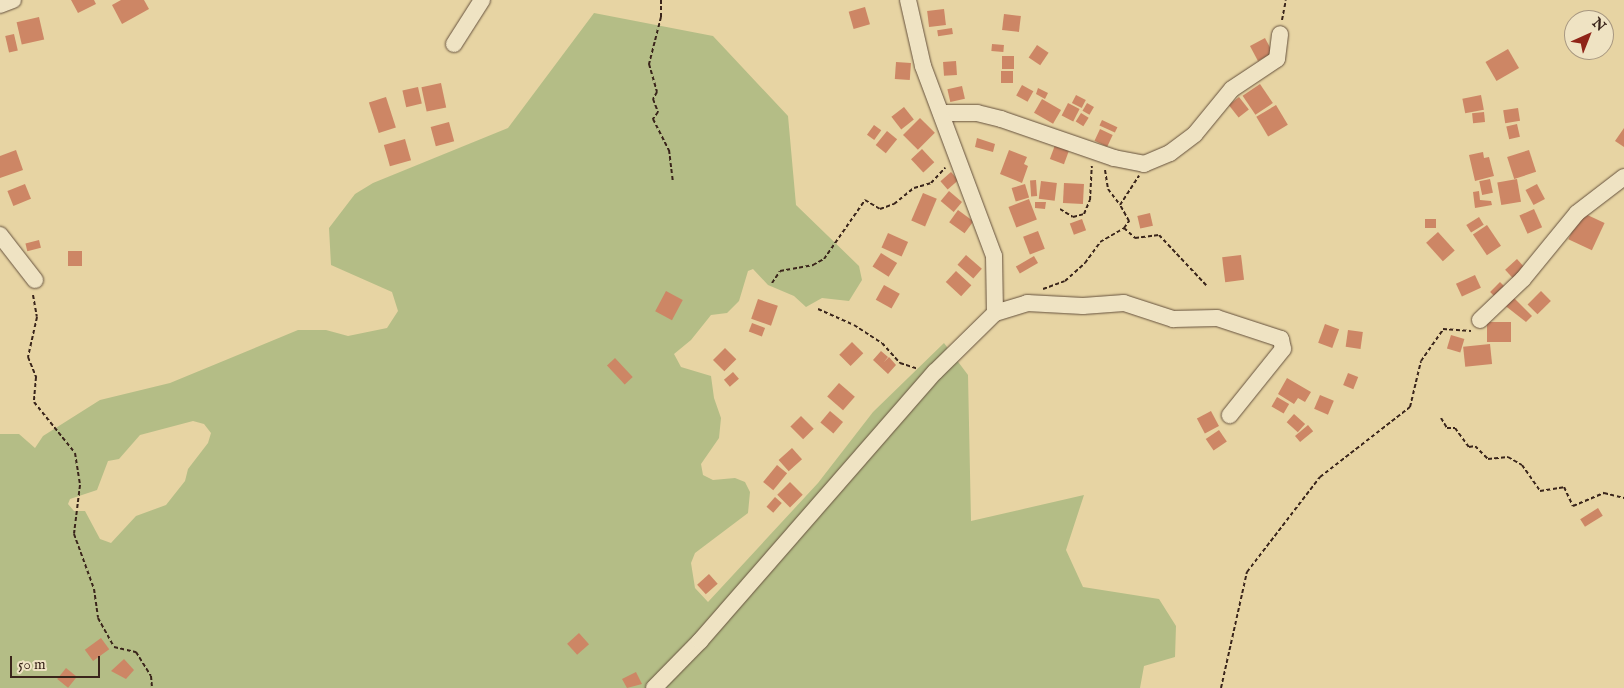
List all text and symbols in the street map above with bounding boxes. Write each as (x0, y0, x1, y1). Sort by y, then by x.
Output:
north arrow (1564, 10, 1614, 60)
text: N (1588, 14, 1609, 36)
scale bar (12, 646, 102, 678)
text: 50 m (18, 655, 46, 674)

